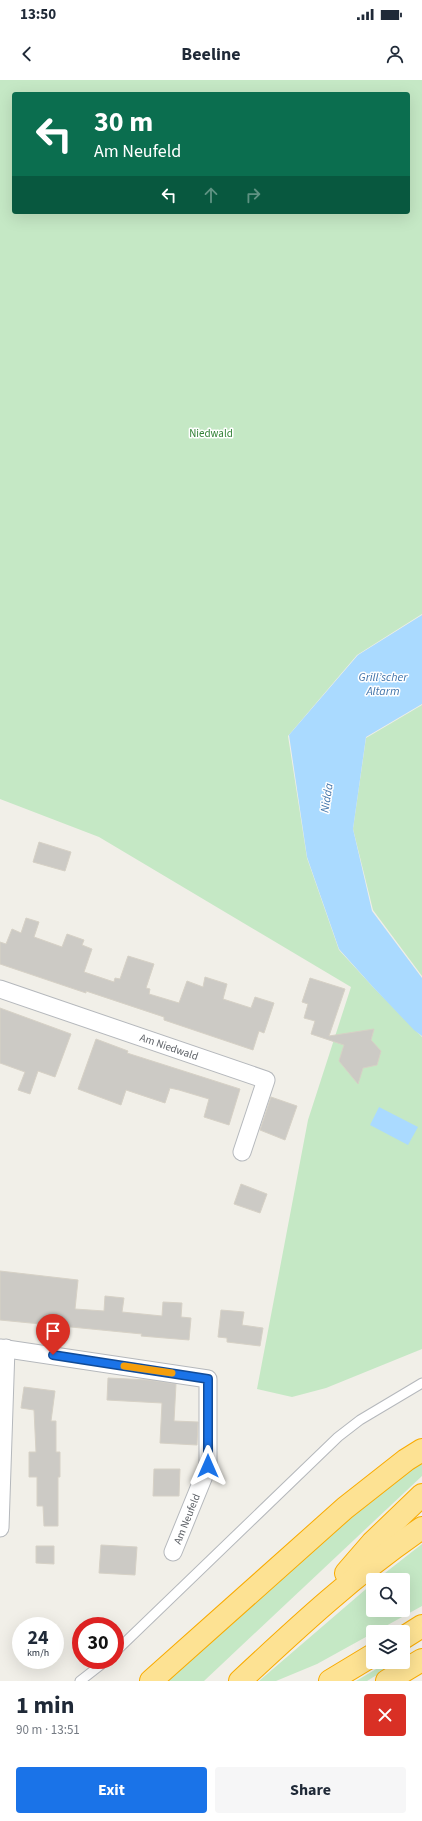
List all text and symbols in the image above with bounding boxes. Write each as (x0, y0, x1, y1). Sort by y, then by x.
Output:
text: 13:50 (20, 4, 56, 25)
text: Beeline (181, 42, 241, 67)
icon: back (16, 43, 38, 65)
icon: person (384, 43, 406, 65)
text: 30 m (94, 102, 153, 142)
icon: left (28, 108, 80, 160)
text: Am Neufeld (94, 139, 181, 164)
icon: left (158, 184, 180, 206)
icon: ahead (200, 184, 222, 206)
icon: right (242, 184, 264, 206)
park label: Niedwald (189, 426, 233, 441)
water label: Grill’scher Altarm (359, 669, 408, 700)
water label: Nidda (316, 782, 338, 814)
street label: Am Niedwald (138, 1030, 200, 1064)
pin (36, 1314, 70, 1355)
icon: arrive (42, 1320, 64, 1342)
position arrow (187, 1445, 229, 1487)
street label: Am Neufeld (170, 1491, 204, 1547)
map controls (366, 1573, 410, 1669)
button: search (366, 1573, 410, 1617)
speed limit sign: 30 (72, 1617, 124, 1669)
text: 24 (27, 1624, 49, 1652)
button: layers (366, 1625, 410, 1669)
text: km/h (27, 1646, 49, 1660)
text: 1 min (16, 1688, 74, 1723)
button: close (364, 1694, 406, 1736)
text: 90 m · 13:51 (16, 1721, 80, 1739)
button: Exit (16, 1767, 207, 1813)
button: Share (215, 1767, 406, 1813)

